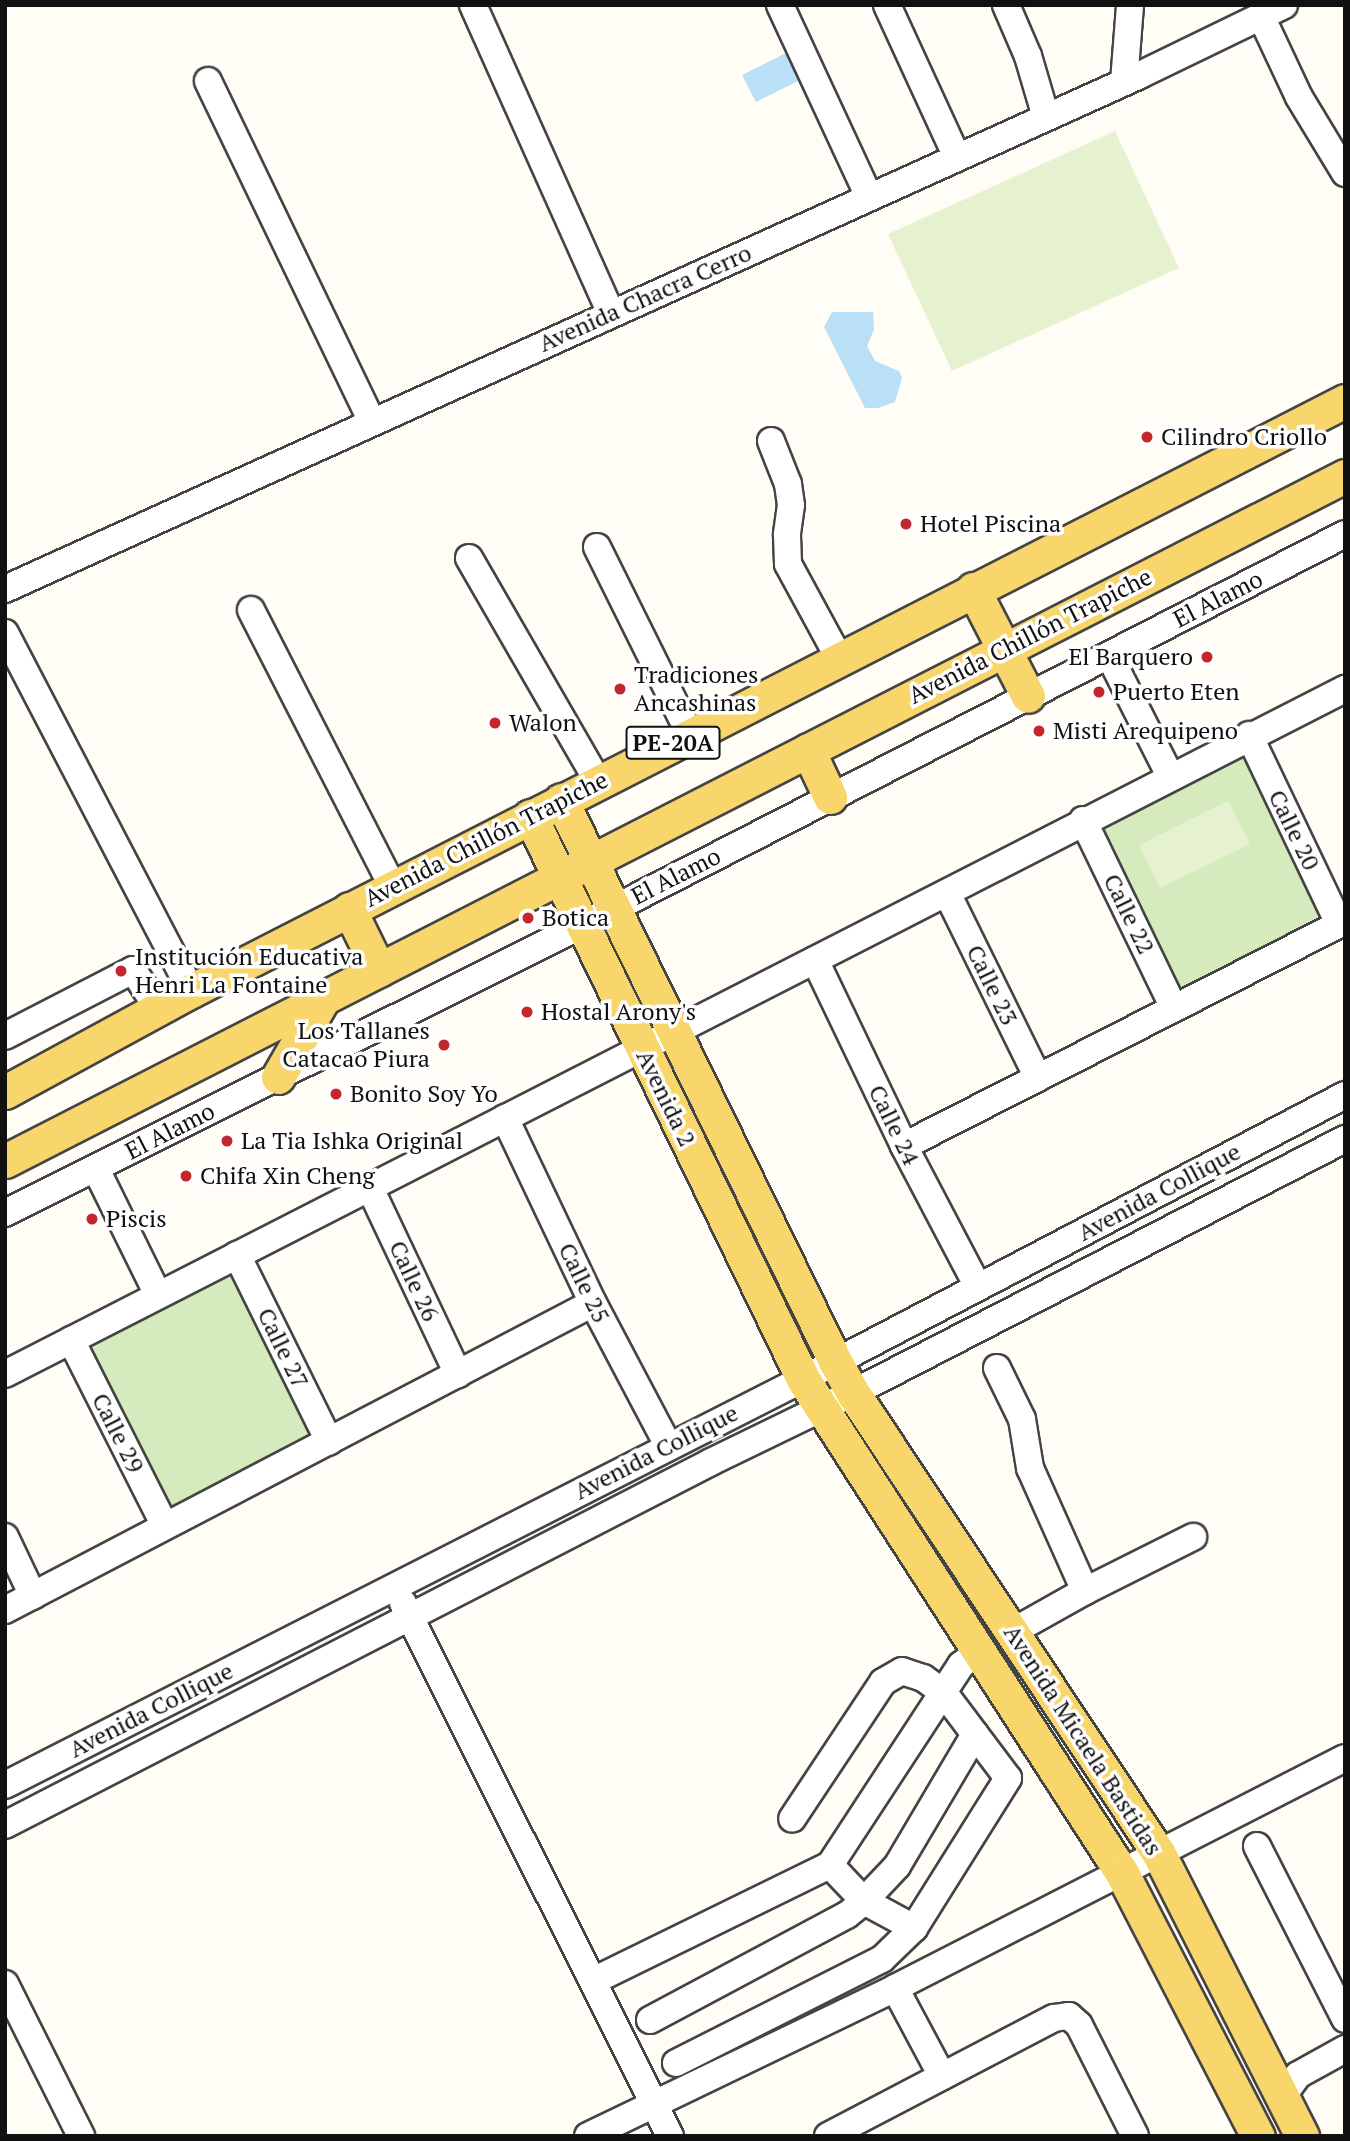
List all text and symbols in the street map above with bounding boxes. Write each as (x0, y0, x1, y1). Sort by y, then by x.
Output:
street label: Avenida Chacra Cerro (534, 238, 756, 358)
place label: Cilindro Criollo (1161, 423, 1327, 451)
marker: Cilindro Criollo (1139, 429, 1155, 445)
place label: Hotel Piscina (920, 510, 1061, 538)
marker: Hotel Piscina (898, 516, 914, 532)
street label: Avenida Chillón Trapiche (903, 562, 1157, 710)
street label: El Alamo (1168, 564, 1268, 634)
place label: El Barquero (1068, 643, 1193, 671)
marker: El Barquero (1199, 649, 1215, 665)
place label: Tradiciones Ancashinas (634, 661, 758, 717)
place label: Puerto Eten (1113, 678, 1240, 706)
marker: Tradiciones Ancashinas (612, 681, 628, 697)
marker: Puerto Eten (1091, 684, 1107, 700)
place label: Walon (509, 709, 577, 737)
marker: Walon (487, 715, 503, 731)
place label: Misti Arequipeno (1053, 717, 1238, 745)
road number: PE-20A (624, 723, 722, 762)
marker: Misti Arequipeno (1031, 723, 1047, 739)
street label: Avenida Chillón Trapiche (359, 765, 613, 913)
street label: Calle 20 (1262, 785, 1326, 875)
street label: El Alamo (626, 841, 726, 911)
street label: Calle 22 (1097, 869, 1161, 959)
place label: Botica (542, 904, 609, 932)
marker: Botica (520, 910, 536, 926)
street label: Calle 23 (960, 940, 1024, 1030)
place label: Institución Educativa Henri La Fontaine (135, 943, 363, 999)
marker: Institución Educativa Henri La Fontaine (113, 963, 129, 979)
place label: Hostal Arony's (541, 998, 696, 1026)
marker: Hostal Arony's (519, 1004, 535, 1020)
place label: Los Tallanes Catacao Piura (282, 1017, 430, 1073)
marker: Los Tallanes Catacao Piura (436, 1037, 452, 1053)
street label: Avenida 2 (630, 1045, 702, 1151)
place label: Bonito Soy Yo (350, 1080, 498, 1108)
street label: Calle 24 (862, 1080, 926, 1170)
marker: Bonito Soy Yo (328, 1086, 344, 1102)
street label: El Alamo (120, 1096, 220, 1166)
place label: La Tia Ishka Original (241, 1127, 463, 1155)
marker: La Tia Ishka Original (219, 1133, 235, 1149)
street label: Avenida Collique (1073, 1137, 1245, 1247)
place label: Chifa Xin Cheng (200, 1162, 375, 1190)
marker: Chifa Xin Cheng (178, 1168, 194, 1184)
place label: Piscis (106, 1205, 167, 1233)
marker: Piscis (84, 1211, 100, 1227)
street label: Calle 26 (383, 1236, 445, 1326)
street label: Calle 25 (552, 1238, 616, 1328)
street label: Calle 27 (251, 1303, 315, 1393)
street label: Calle 29 (86, 1388, 150, 1478)
street label: Avenida Collique (569, 1398, 743, 1506)
street label: Avenida Micaela Bastidas (998, 1619, 1168, 1861)
street label: Avenida Collique (64, 1656, 238, 1764)

